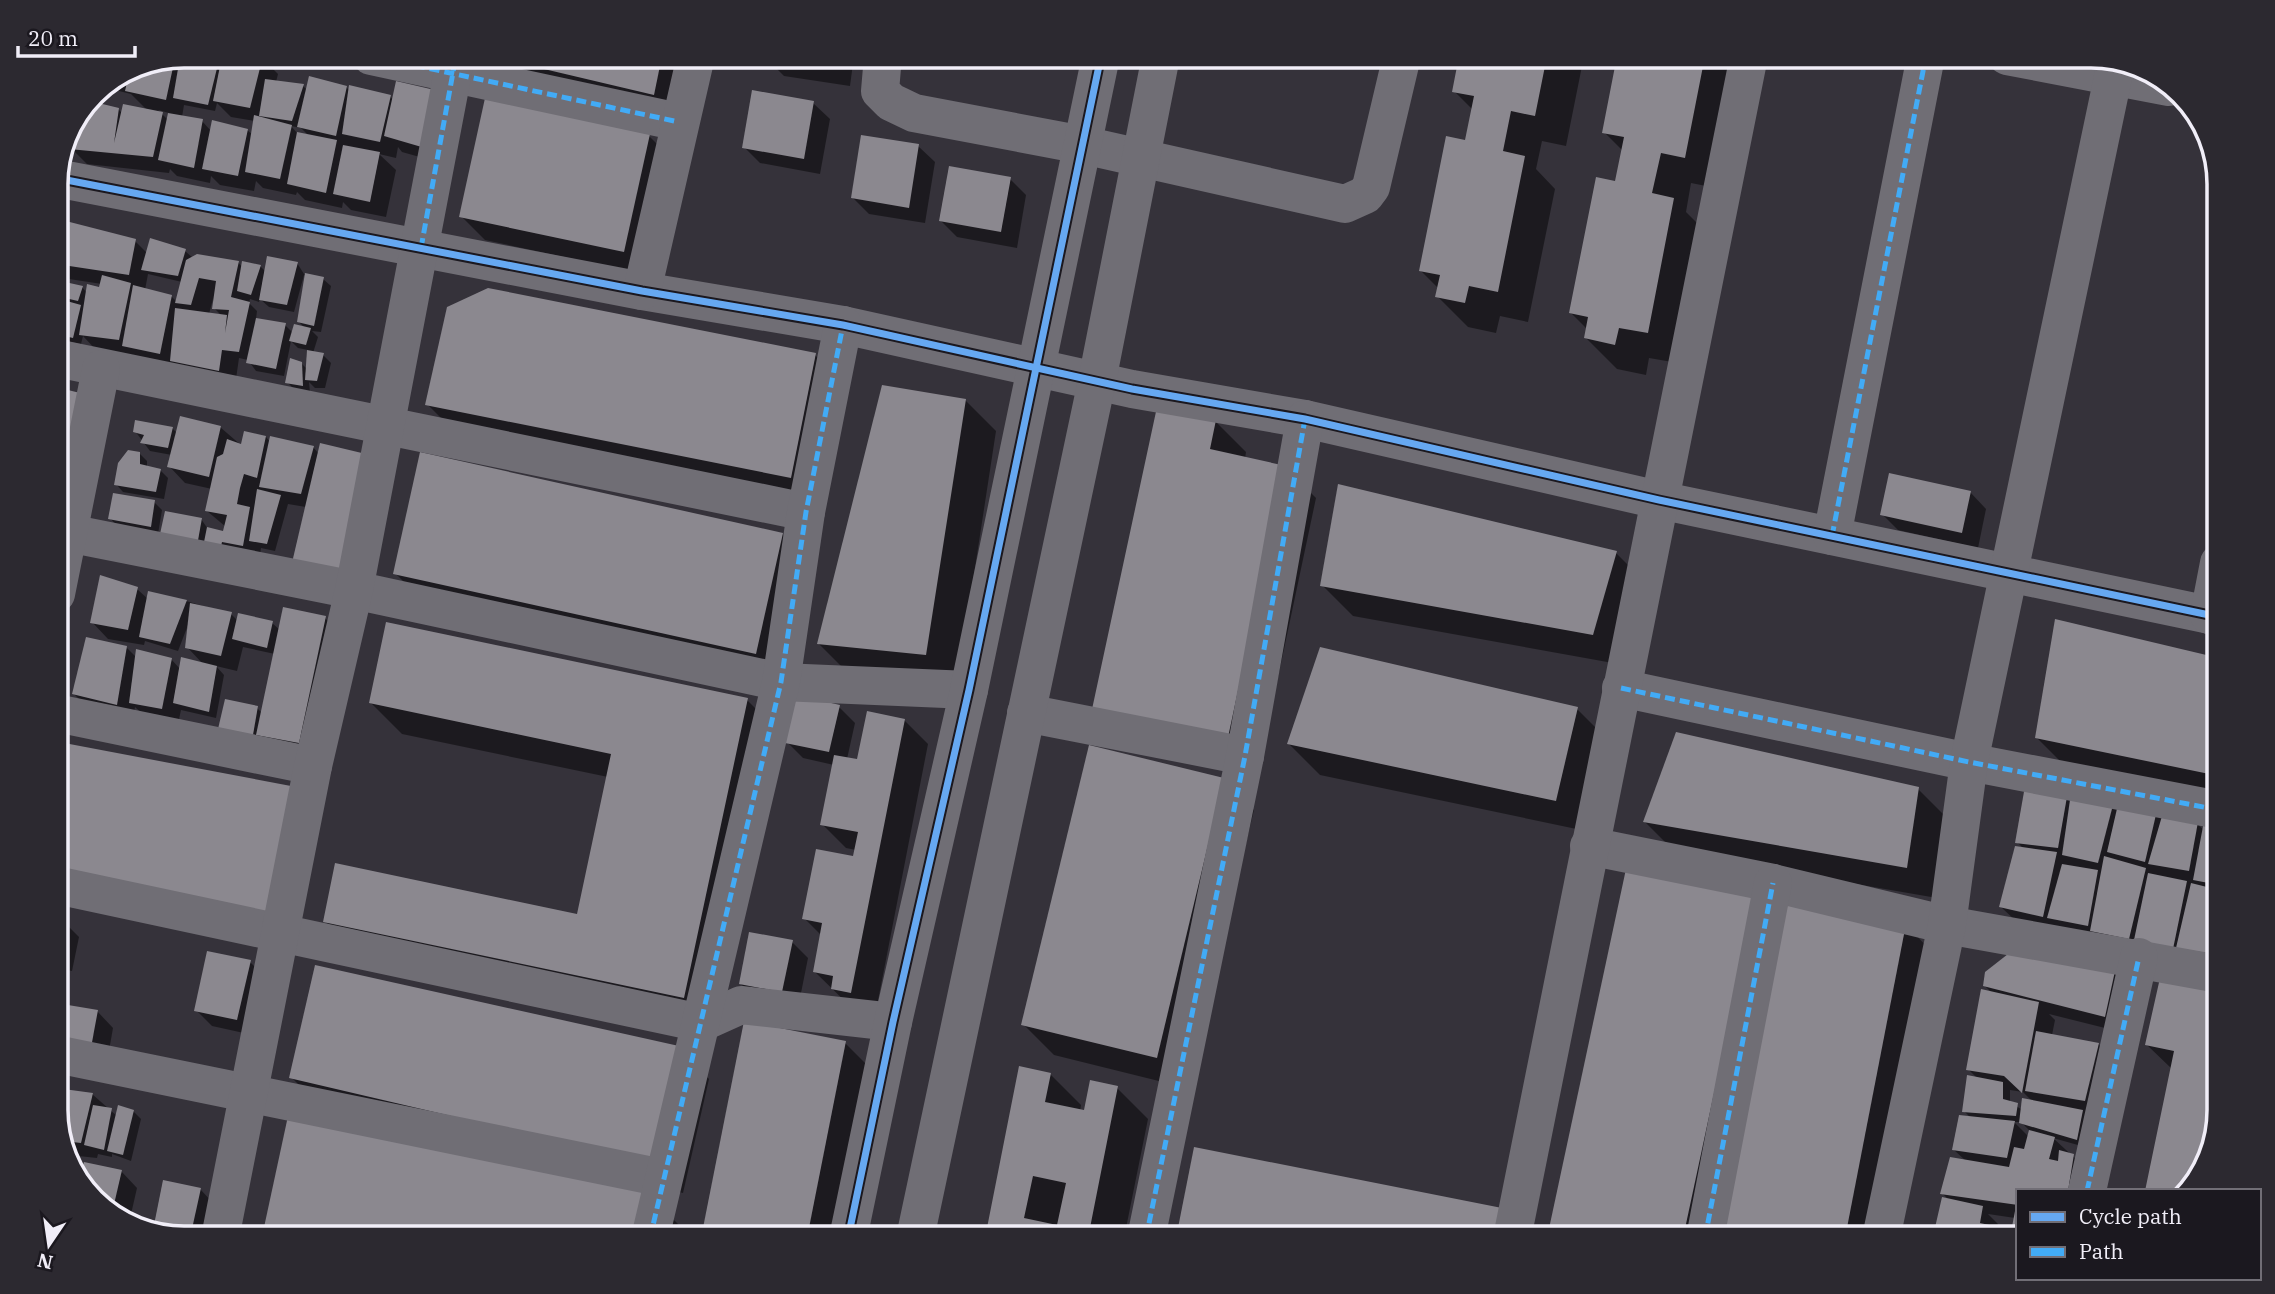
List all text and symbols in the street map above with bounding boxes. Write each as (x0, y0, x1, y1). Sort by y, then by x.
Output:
scale bar (18, 14, 135, 58)
text: 20 m (28, 24, 78, 52)
legend (2016, 1189, 2261, 1280)
text: Cycle path (2079, 1202, 2182, 1230)
north arrow (14, 1210, 84, 1280)
text: Path (2079, 1237, 2124, 1265)
text: N (35, 1248, 55, 1275)

